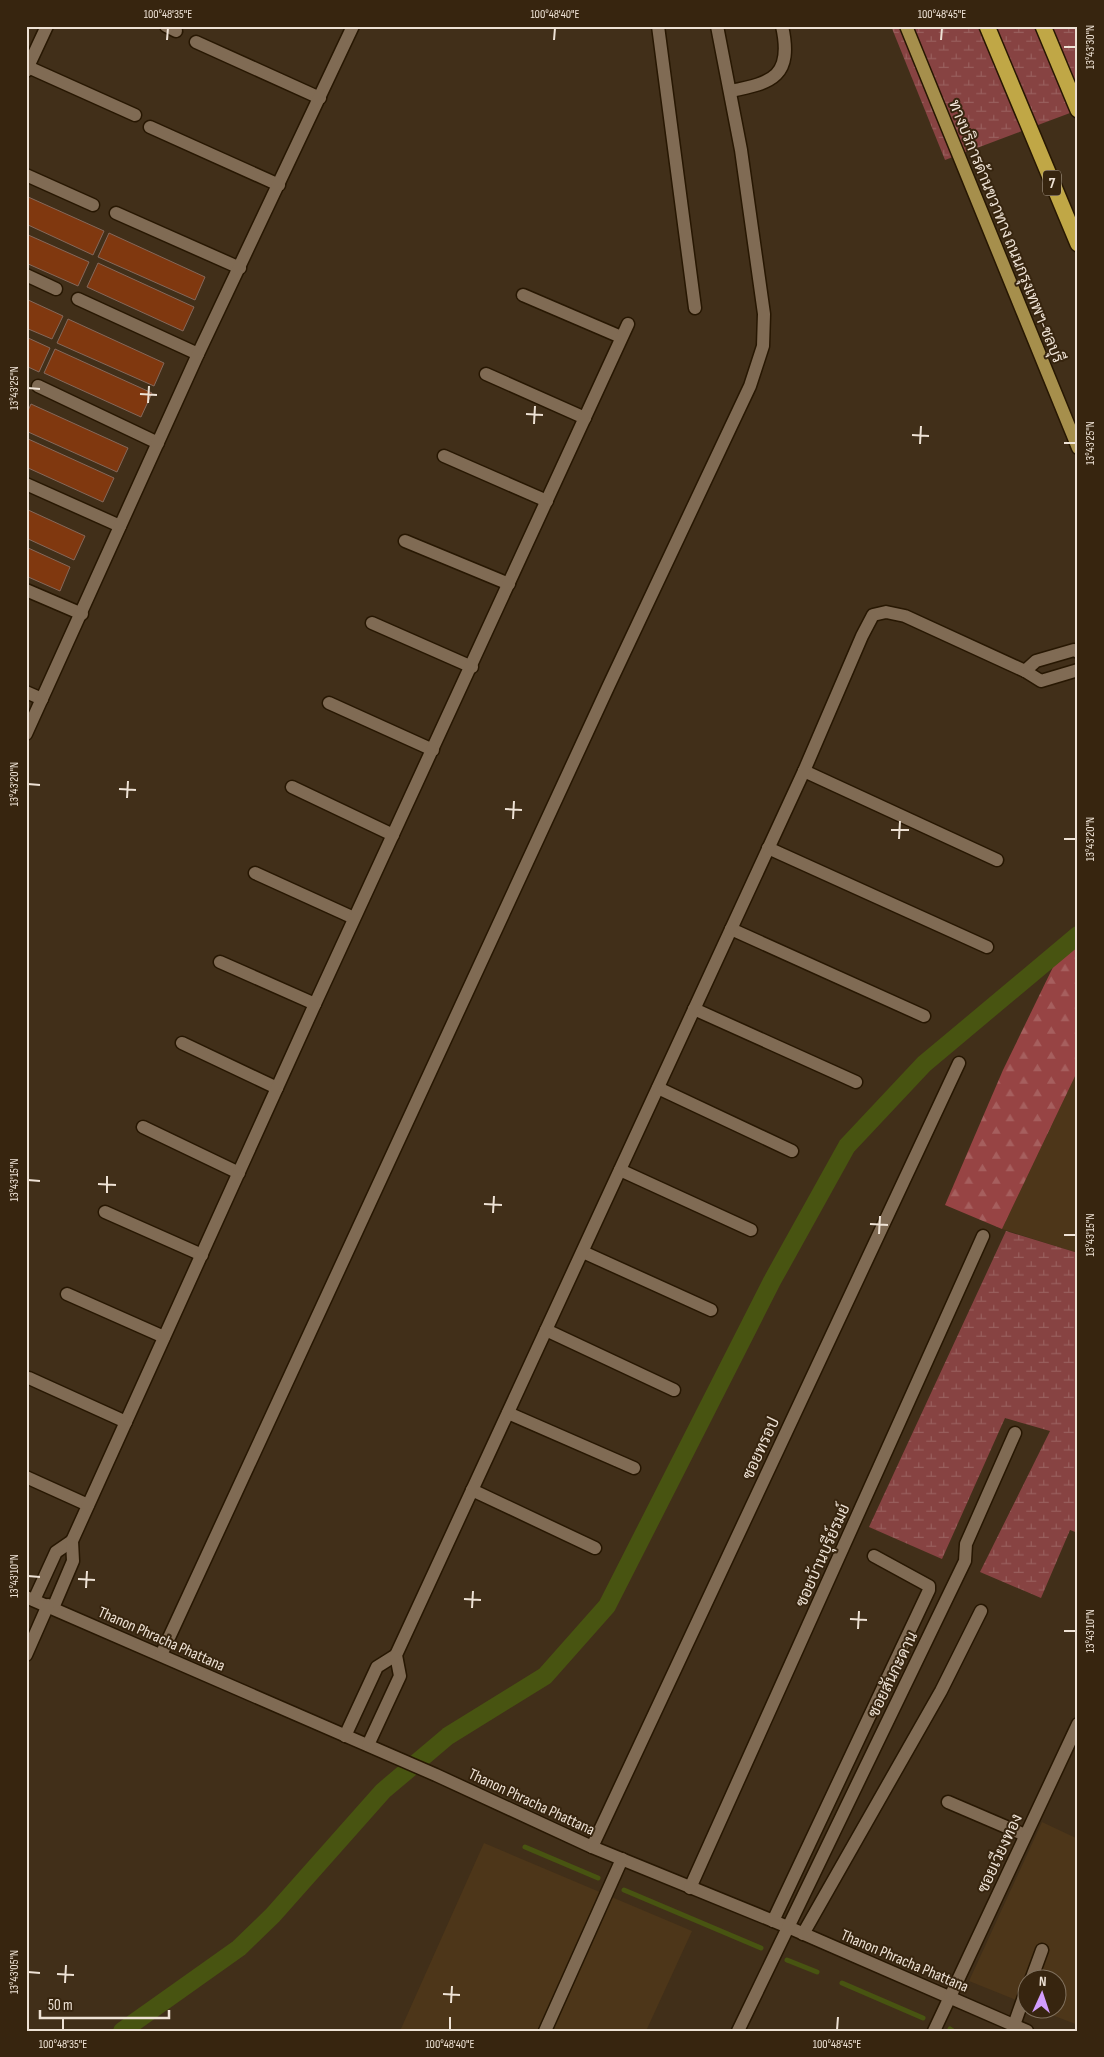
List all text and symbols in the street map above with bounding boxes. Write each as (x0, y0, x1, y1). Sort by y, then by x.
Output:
text: 100°48'35"E (144, 7, 192, 22)
text: 100°48'40"E (530, 7, 580, 22)
text: 100°48'45"E (918, 7, 966, 22)
text: 13°43'30"N (1083, 25, 1098, 69)
street label: ทางบริการด้านขวาทาง ถนนกรุงเทพฯ-ชลบุรี (943, 96, 1070, 366)
road number: 7 (1043, 170, 1061, 196)
text: 13°43'25"N (7, 366, 22, 410)
text: 13°43'25"N (1083, 421, 1098, 465)
text: 13°43'20"N (7, 762, 22, 806)
text: 13°43'20"N (1083, 817, 1098, 861)
text: 13°43'15"N (7, 1158, 22, 1202)
text: 13°43'15"N (1083, 1213, 1098, 1257)
street label: ซอยทรอป (739, 1414, 784, 1483)
street label: ซอยบ้านบุรีย์รมย์ (789, 1500, 855, 1610)
text: 13°43'10"N (7, 1554, 22, 1598)
street label: Thanon Phracha Phattana (95, 1603, 228, 1676)
text: 13°43'10"N (1083, 1609, 1098, 1653)
street label: ซอยสันกะดาน (863, 1628, 922, 1721)
street label: Thanon Phracha Phattana (465, 1765, 597, 1840)
street label: ซอยเวียงทอง (971, 1810, 1027, 1896)
street label: Thanon Phracha Phattana (838, 1926, 971, 1997)
text: 13°43'05"N (7, 1950, 22, 1994)
north arrow (1016, 1970, 1066, 2020)
text: N (1038, 1973, 1047, 1990)
scale bar (40, 1987, 169, 2019)
text: 50 m (48, 1996, 73, 2015)
text: 100°48'35"E (39, 2037, 87, 2052)
text: 100°48'40"E (425, 2037, 475, 2052)
text: 100°48'45"E (813, 2037, 861, 2052)

